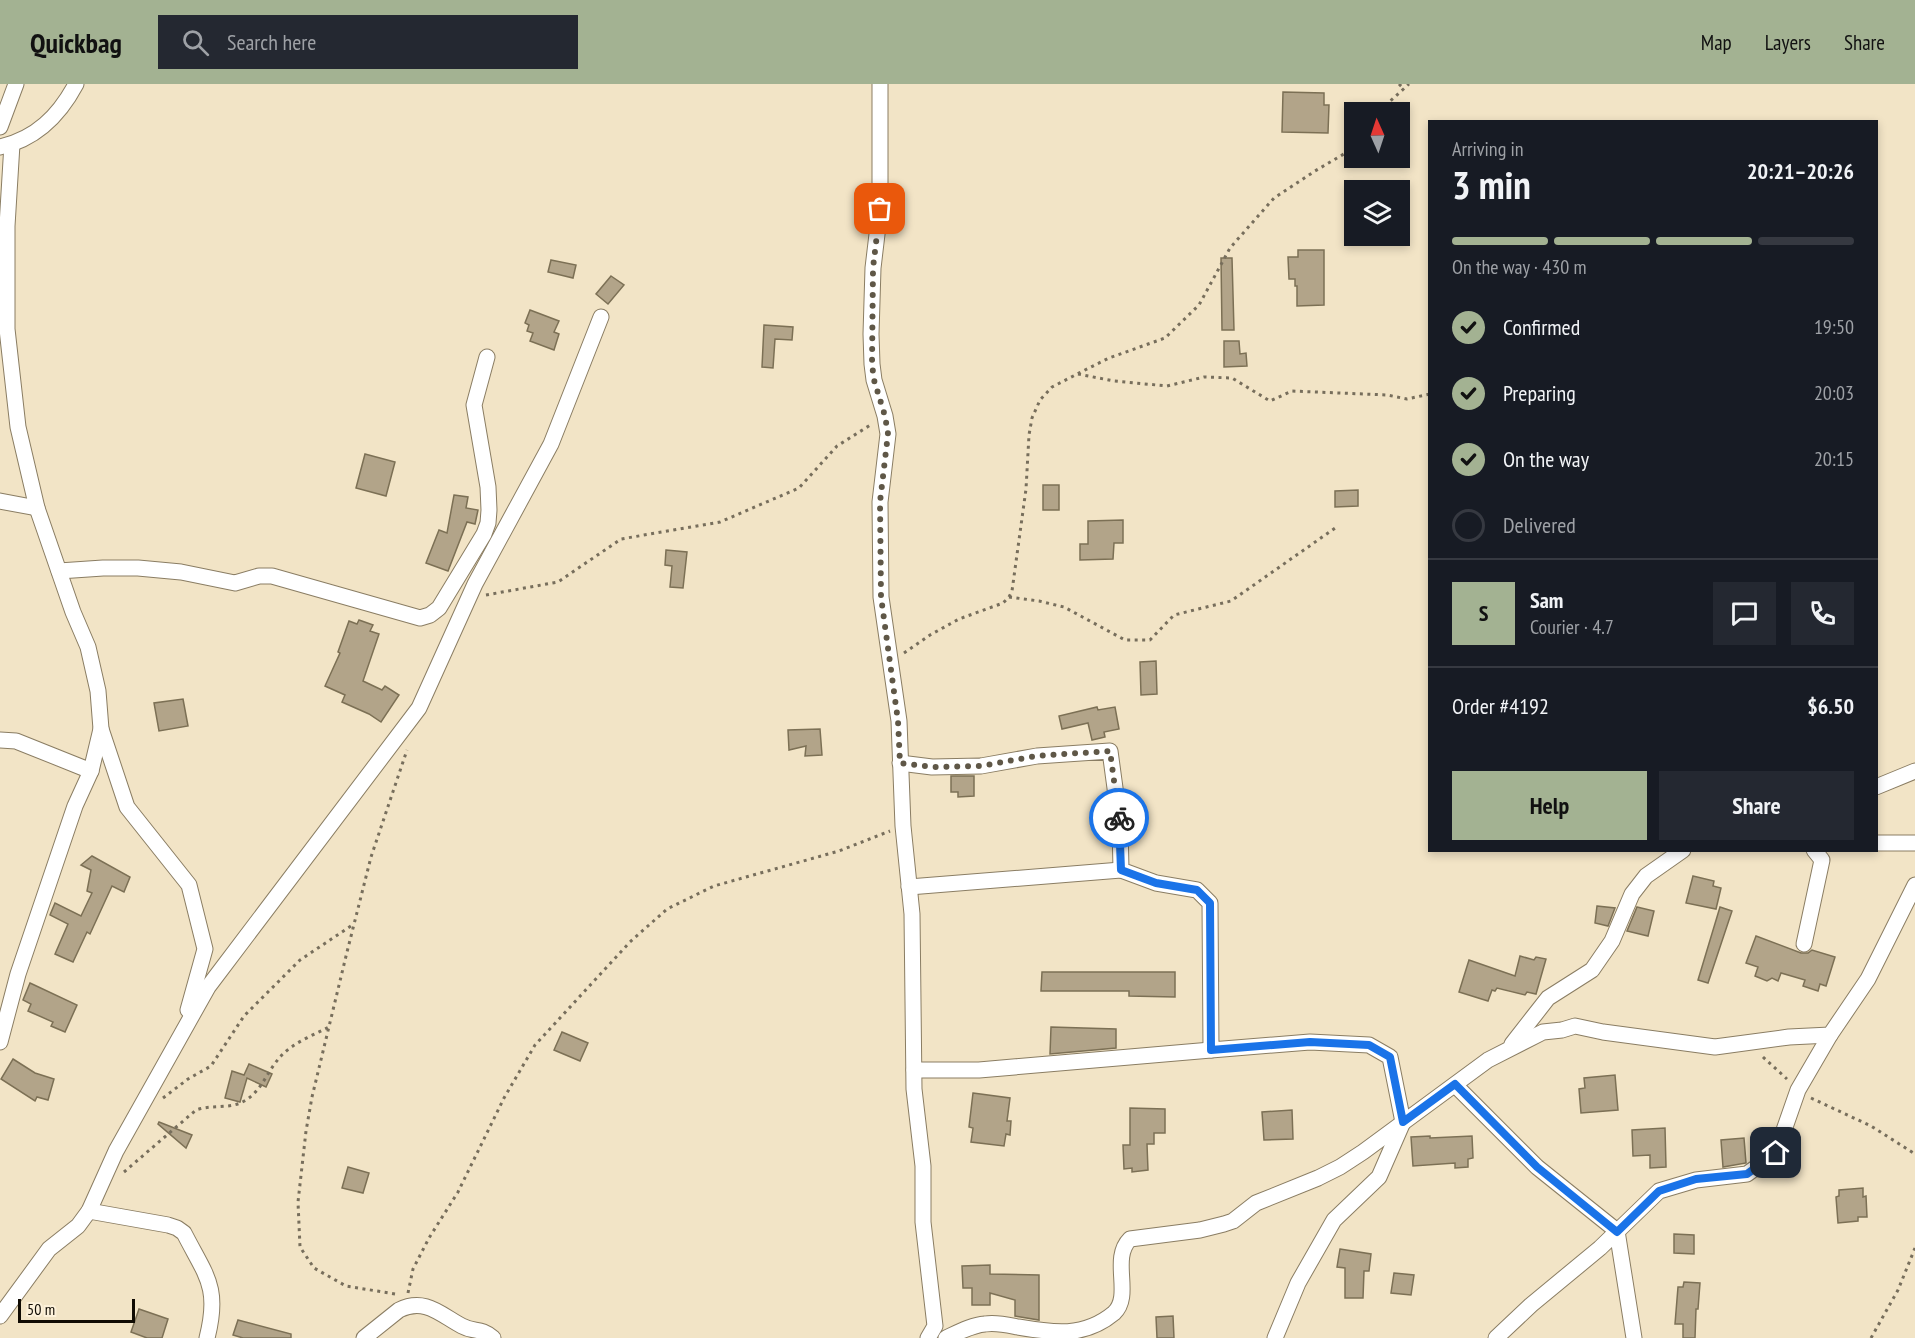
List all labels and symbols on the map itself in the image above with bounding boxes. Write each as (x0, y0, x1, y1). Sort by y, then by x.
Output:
north arrow (1344, 102, 1410, 168)
pin (854, 183, 905, 234)
courier (1089, 788, 1149, 848)
pin (1750, 1127, 1801, 1178)
scale bar (18, 1296, 135, 1324)

